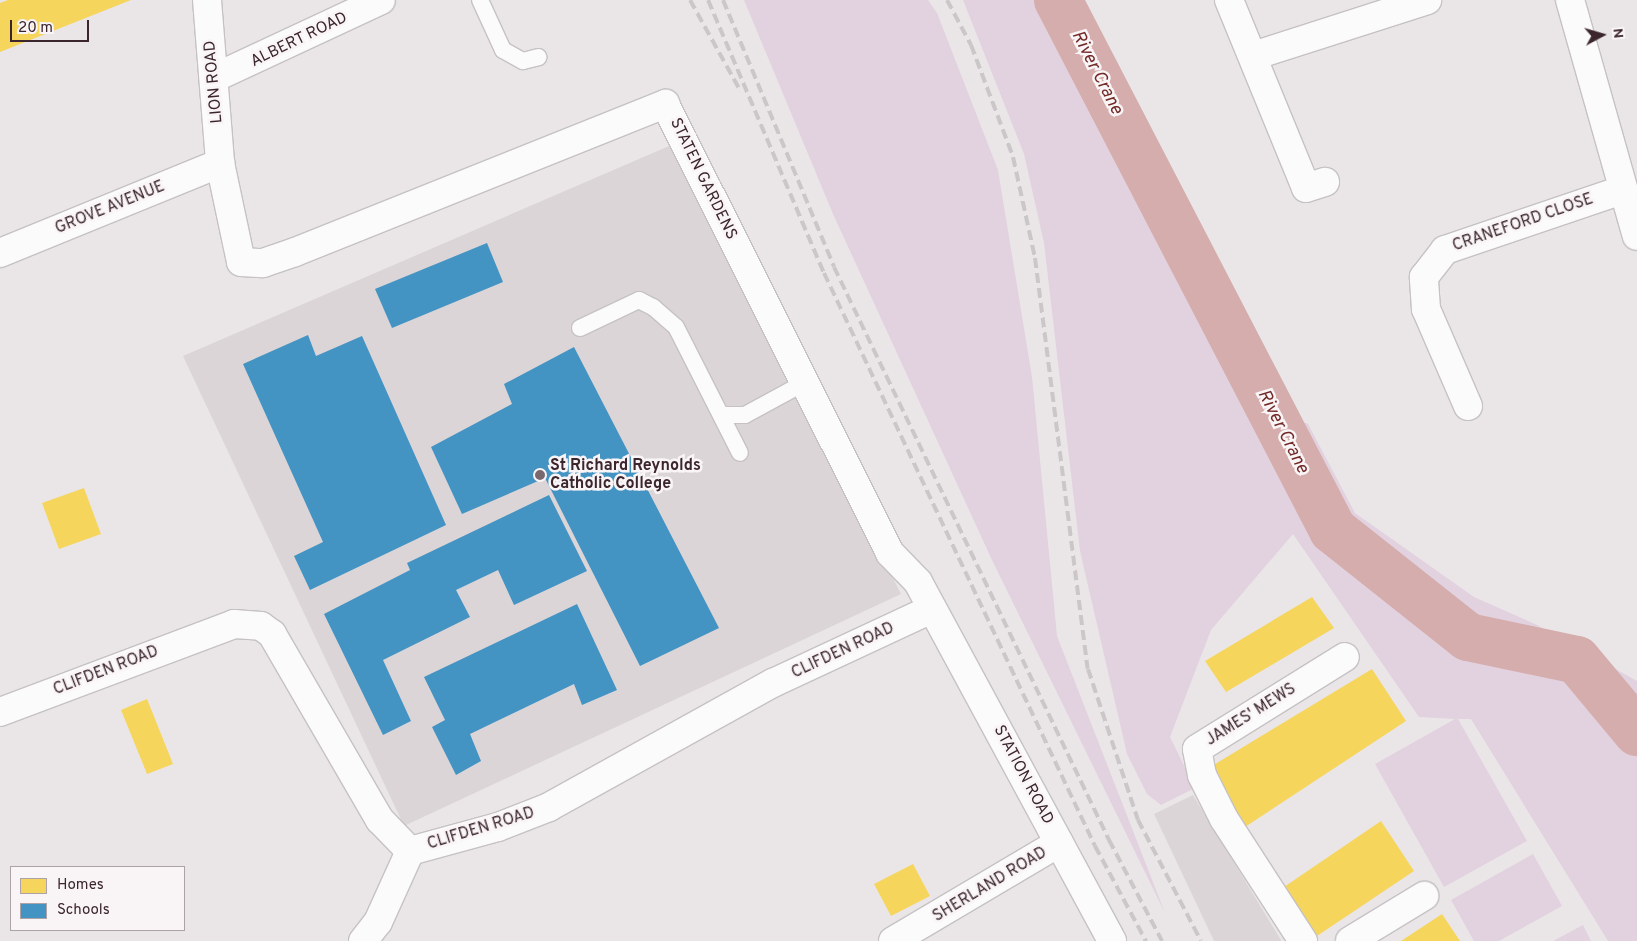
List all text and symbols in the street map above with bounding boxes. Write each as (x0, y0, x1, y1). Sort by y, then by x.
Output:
street label: ALBERT ROAD (247, 8, 351, 72)
scale bar (12, 10, 91, 42)
north arrow (1577, 10, 1627, 60)
text: 20 m (18, 19, 53, 38)
text: N (1608, 27, 1626, 39)
water label: River Crane (1066, 28, 1126, 118)
street label: LION ROAD (201, 40, 227, 124)
street label: STATEN GARDENS (665, 115, 741, 243)
street label: GROVE AVENUE (52, 177, 168, 239)
street label: CRANEFORD CLOSE (1450, 190, 1596, 256)
water label: River Crane (1252, 387, 1312, 477)
place label: St Richard Reynolds Catholic College (550, 456, 701, 494)
marker: St Richard Reynolds Catholic College (534, 469, 546, 481)
street label: CLIFDEN ROAD (789, 619, 897, 683)
street label: CLIFDEN ROAD (51, 642, 161, 700)
street label: JAMES' MEWS (1202, 680, 1300, 750)
street label: STATION ROAD (989, 722, 1057, 828)
street label: CLIFDEN ROAD (425, 804, 537, 854)
street label: SHERLAND ROAD (930, 843, 1050, 927)
legend (10, 866, 185, 931)
text: Homes (57, 876, 104, 895)
text: Schools (57, 901, 110, 920)

